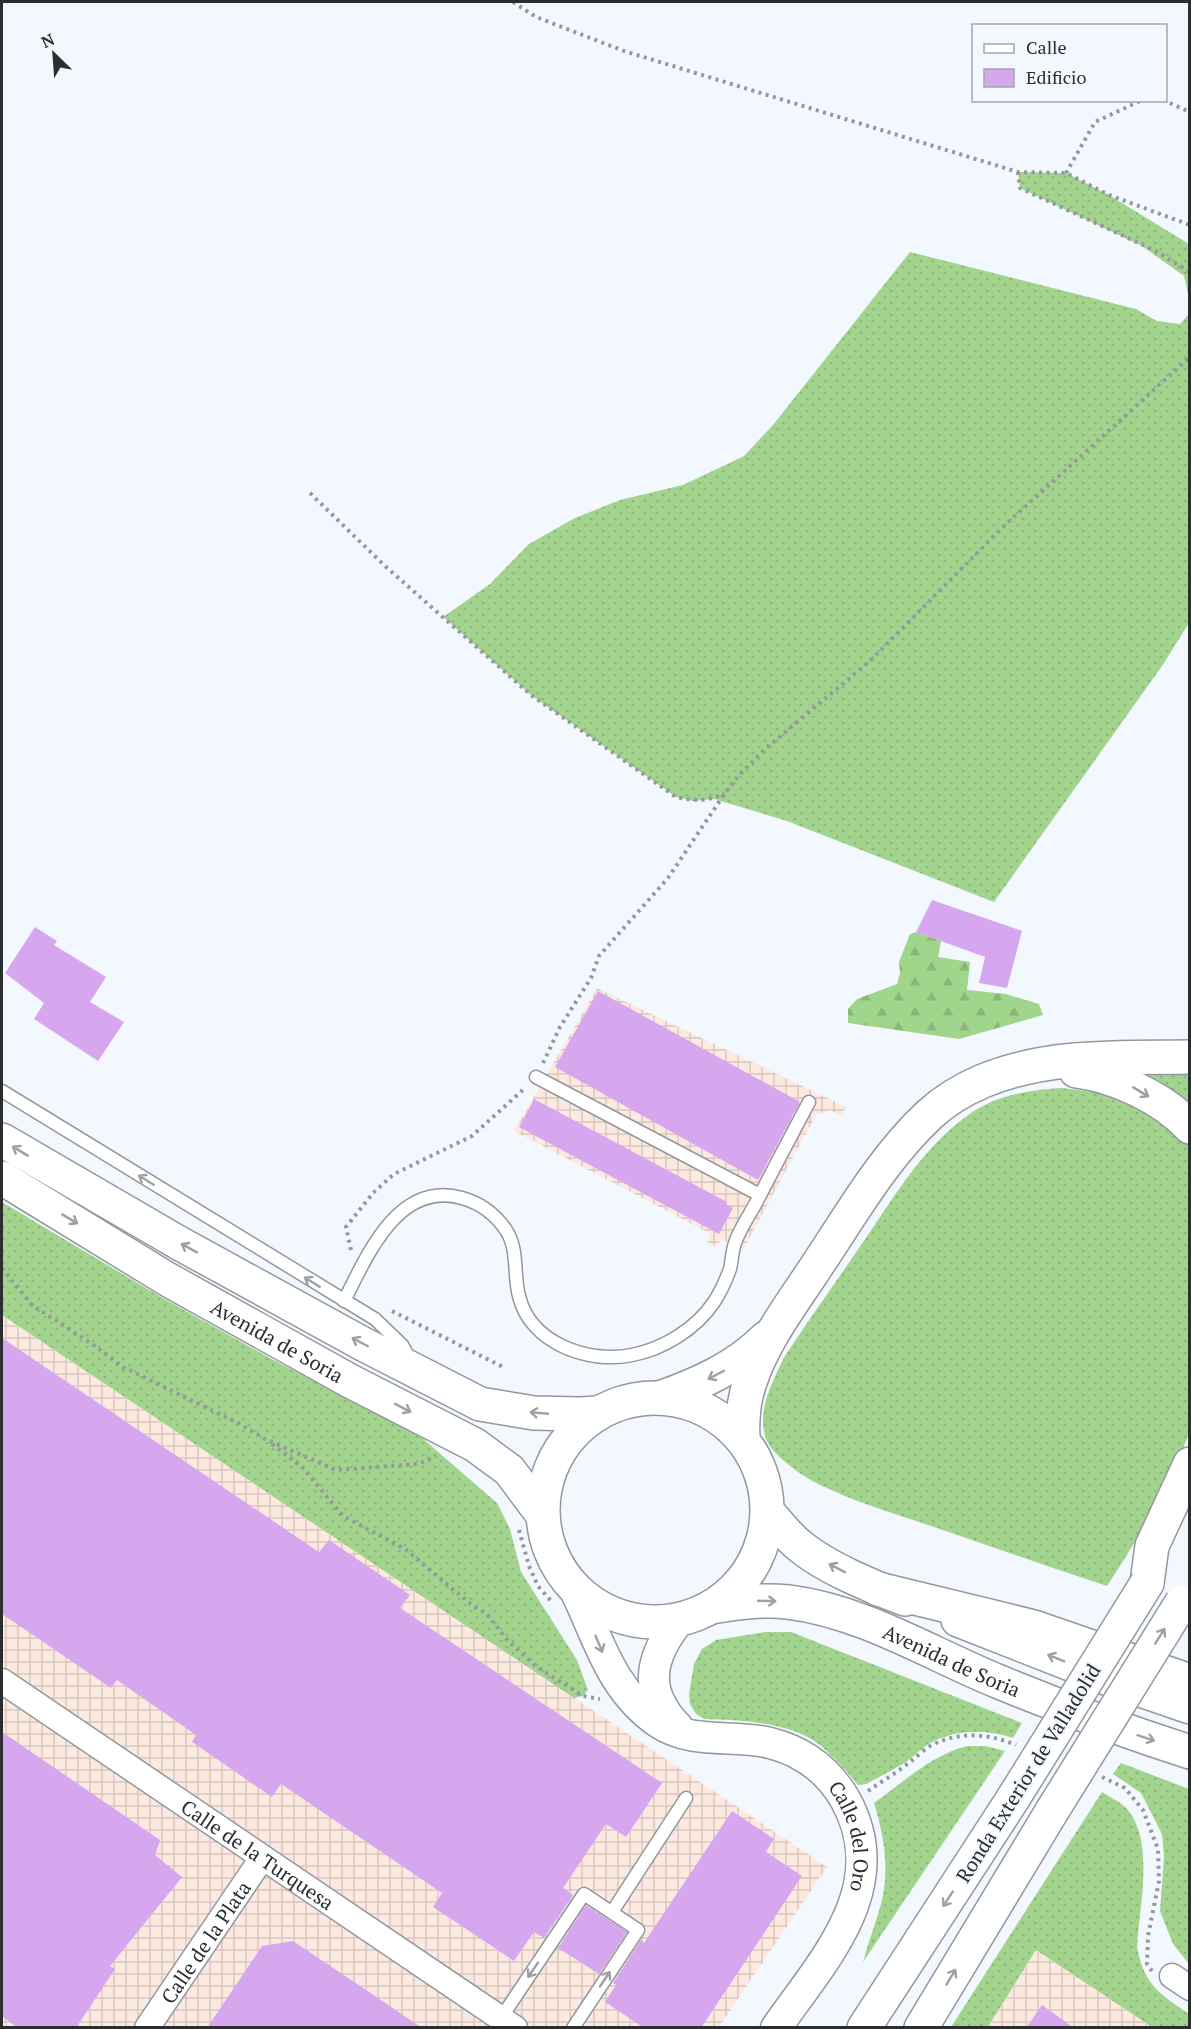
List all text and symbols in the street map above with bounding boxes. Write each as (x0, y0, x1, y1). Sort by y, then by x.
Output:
north arrow (24, 24, 84, 84)
legend (972, 24, 1167, 102)
text: N (38, 28, 58, 53)
text: Calle (1026, 35, 1067, 59)
text: Edificio (1026, 65, 1086, 89)
one-way arrow (1132, 1086, 1149, 1098)
one-way arrow (12, 1145, 29, 1157)
one-way arrow (138, 1173, 155, 1185)
one-way arrow (61, 1213, 78, 1225)
one-way arrow (180, 1242, 198, 1253)
one-way arrow (304, 1275, 321, 1287)
street label: Avenida de Soria (206, 1293, 349, 1388)
one-way arrow (351, 1336, 369, 1347)
one-way arrow (707, 1370, 725, 1381)
one-way arrow (394, 1403, 412, 1415)
one-way arrow (529, 1407, 549, 1418)
one-way arrow (828, 1562, 846, 1573)
one-way arrow (756, 1596, 776, 1607)
street label: Avenida de Soria (879, 1618, 1024, 1703)
one-way arrow (1155, 1628, 1167, 1645)
one-way arrow (594, 1634, 605, 1653)
one-way arrow (1047, 1652, 1066, 1663)
street label: Ronda Exterior de Valladolid (949, 1658, 1107, 1888)
one-way arrow (1136, 1733, 1155, 1744)
street label: Calle del Oro (823, 1775, 875, 1895)
street label: Calle de la Turquesa (176, 1793, 340, 1916)
street label: Calle de la Plata (154, 1875, 256, 2009)
one-way arrow (942, 1890, 954, 1907)
one-way arrow (527, 1961, 539, 1978)
one-way arrow (945, 1969, 957, 1986)
one-way arrow (599, 1971, 611, 1988)

